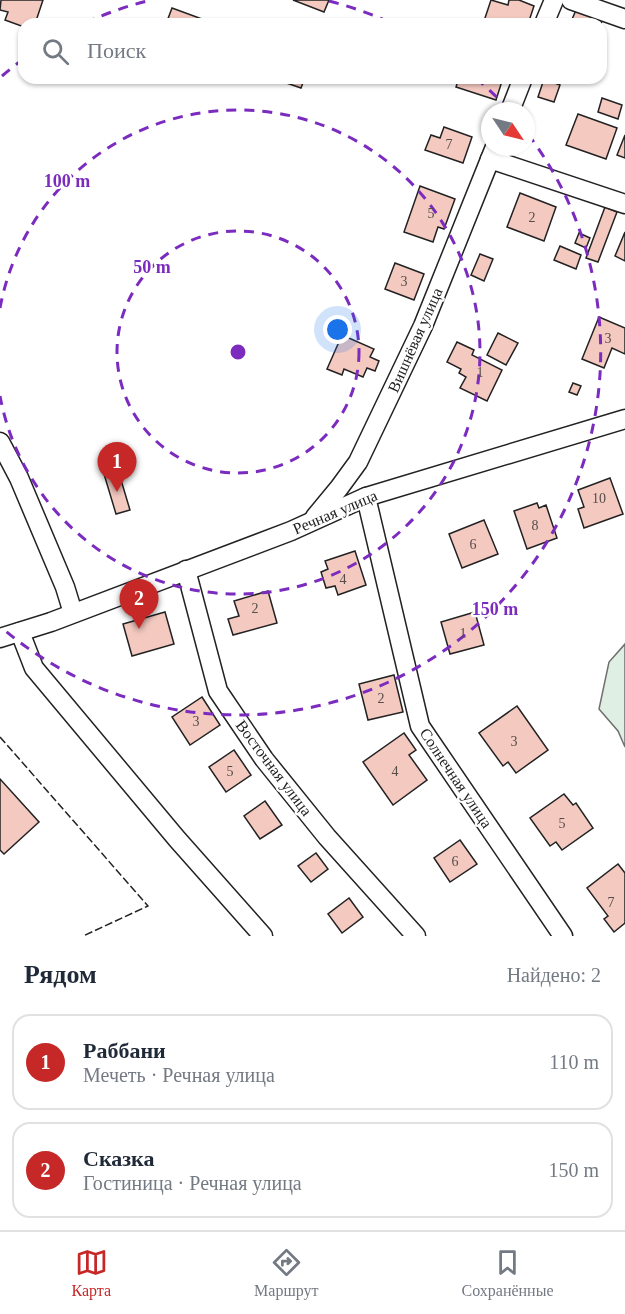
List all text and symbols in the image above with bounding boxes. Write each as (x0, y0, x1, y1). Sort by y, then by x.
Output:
search box (18, 18, 607, 84)
icon: search (39, 35, 72, 68)
text: Поиск (87, 38, 146, 63)
north arrow (481, 102, 535, 156)
house number: 7 (446, 137, 453, 152)
text: 100 m (44, 171, 90, 191)
house number: 5 (428, 206, 435, 221)
house number: 2 (529, 210, 536, 225)
text: 50 m (133, 257, 171, 277)
house number: 3 (401, 274, 408, 289)
street label: Вишнёвая улица (384, 285, 447, 395)
your location (323, 315, 352, 344)
house number: 3 (605, 331, 612, 346)
centre of rings (228, 342, 248, 362)
house number: 1 (477, 365, 484, 380)
pin: 1 (98, 442, 136, 492)
street label: Речная улица (290, 487, 380, 538)
house number: 10 (592, 491, 606, 506)
house number: 8 (532, 518, 539, 533)
house number: 6 (470, 537, 477, 552)
house number: 4 (340, 572, 347, 587)
pin: 2 (120, 580, 158, 629)
text: 150 m (472, 599, 518, 619)
house number: 2 (252, 601, 259, 616)
house number: 1 (460, 626, 467, 641)
house number: 2 (378, 691, 385, 706)
house number: 3 (193, 714, 200, 729)
street label: Восточная улица (232, 717, 315, 820)
street label: Солнечная улица (416, 725, 496, 832)
house number: 3 (511, 734, 518, 749)
house number: 5 (227, 764, 234, 779)
house number: 4 (392, 764, 399, 779)
house number: 5 (559, 816, 566, 831)
house number: 6 (452, 854, 459, 869)
house number: 7 (608, 895, 615, 910)
text: Рядом (24, 960, 97, 989)
text: Найдено: 2 (507, 964, 601, 986)
text: Раббани (83, 1038, 166, 1063)
text: 1 (41, 1051, 51, 1073)
text: 110 m (549, 1051, 599, 1073)
text: Мечеть · Речная улица (83, 1064, 275, 1086)
text: Сказка (83, 1146, 154, 1171)
text: 2 (41, 1159, 51, 1181)
text: 150 m (548, 1159, 599, 1181)
text: Гостиница · Речная улица (83, 1172, 302, 1194)
tab: Карта (71, 1246, 111, 1300)
tab: Маршрут (254, 1246, 319, 1300)
tab: Сохранённые (462, 1246, 554, 1300)

